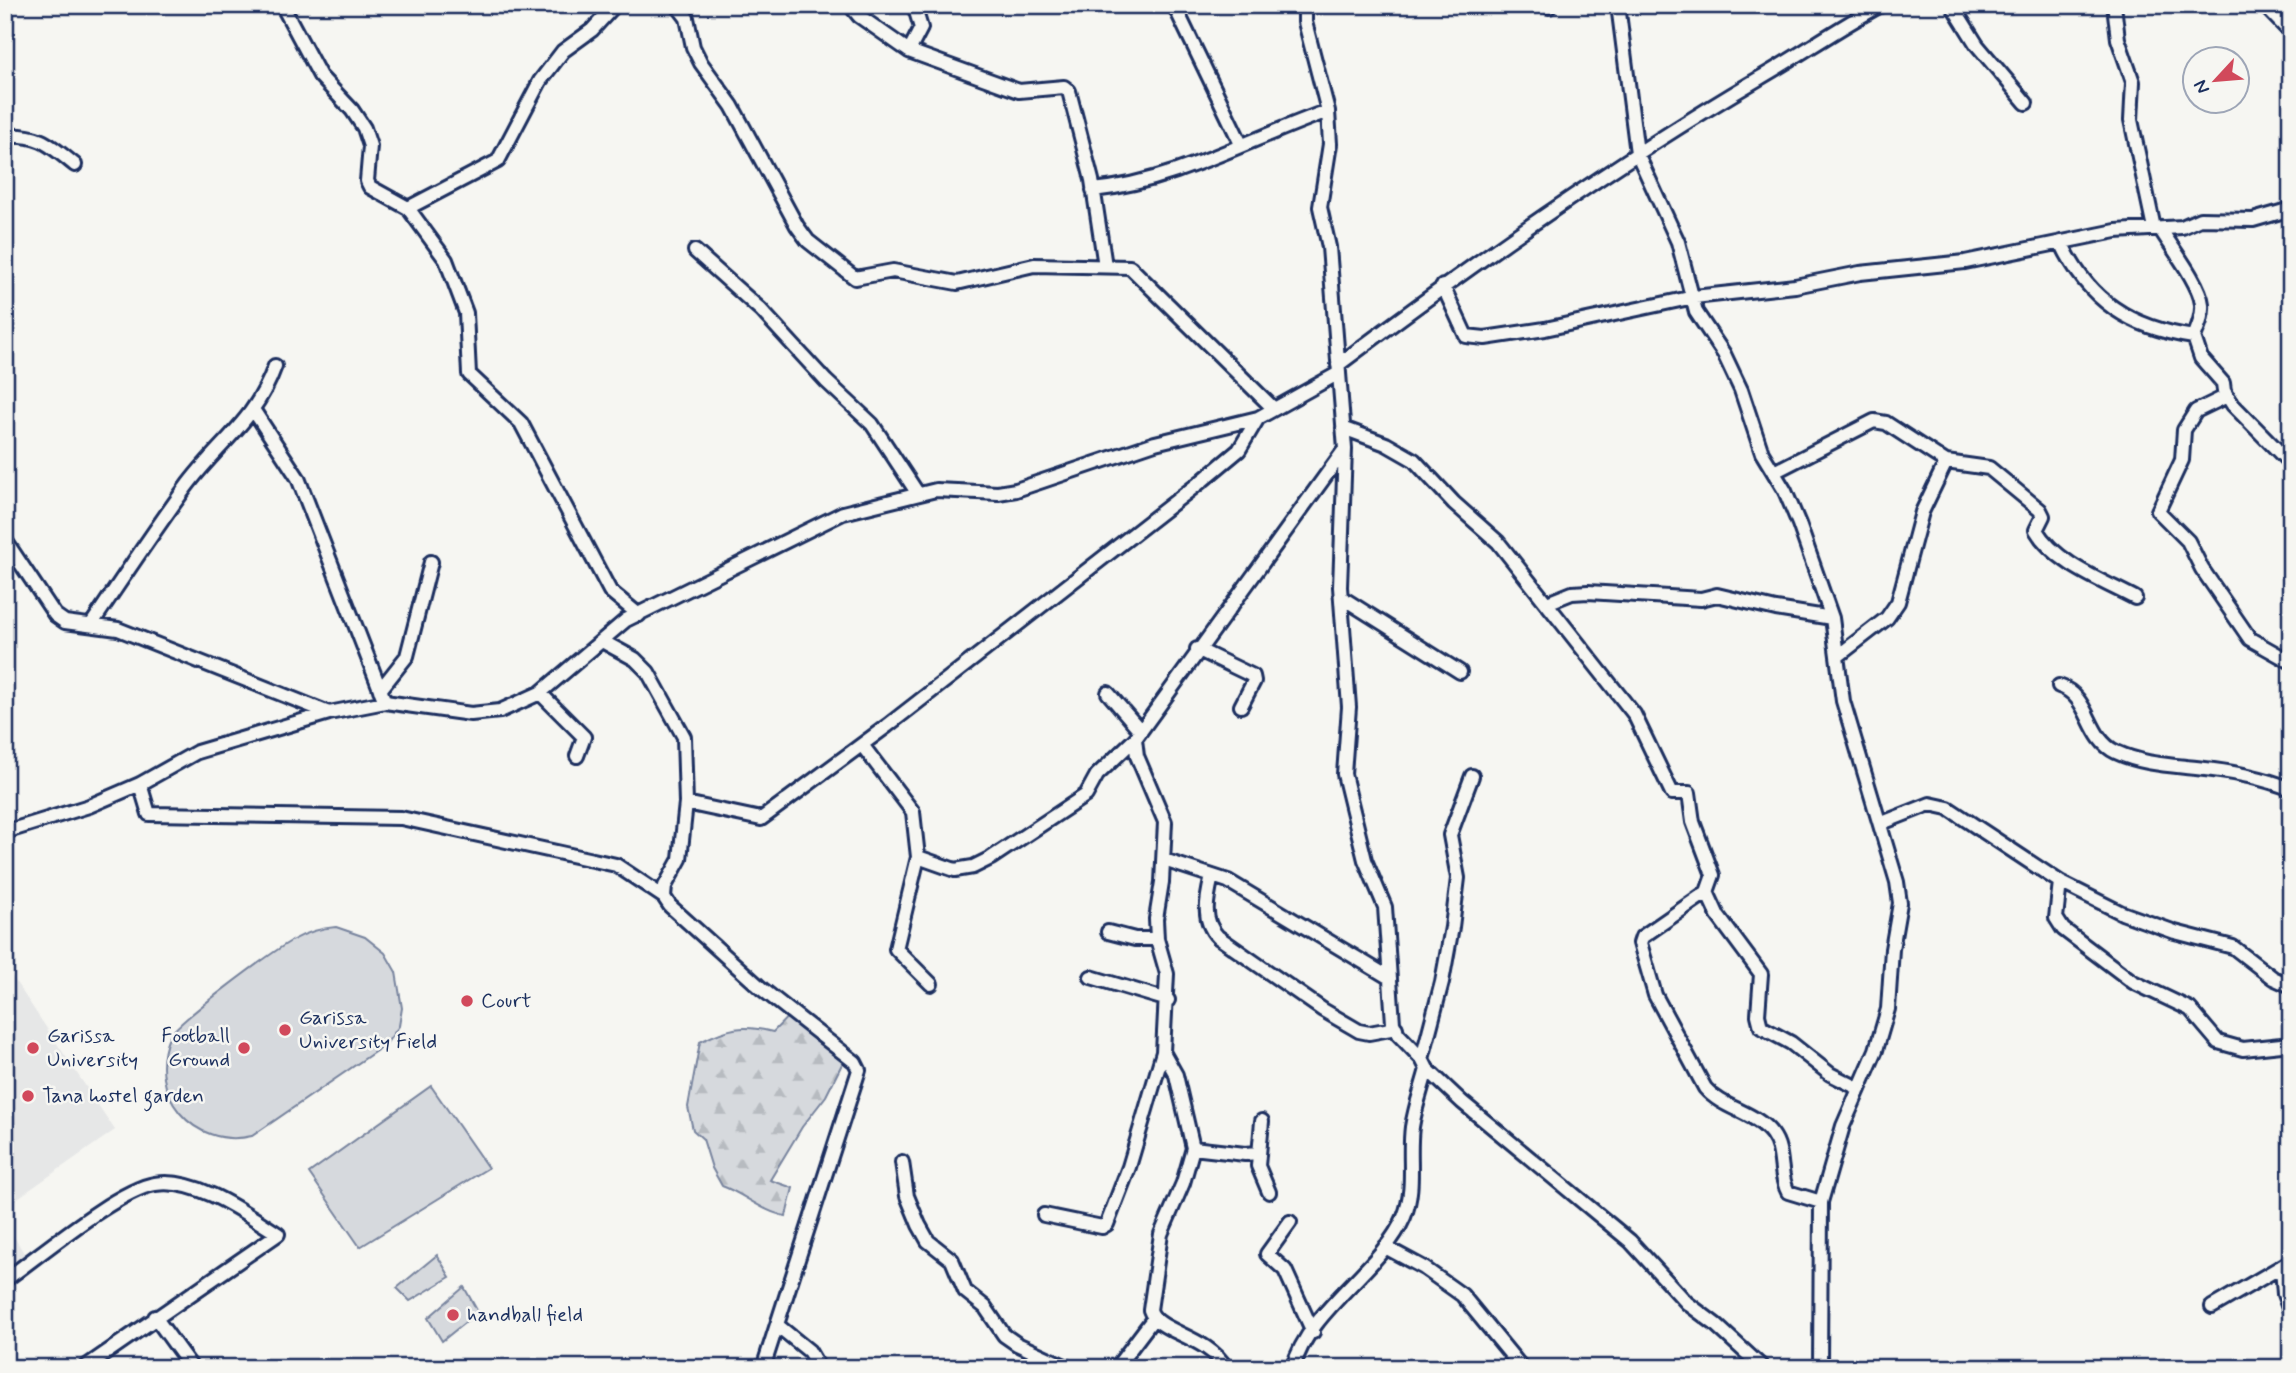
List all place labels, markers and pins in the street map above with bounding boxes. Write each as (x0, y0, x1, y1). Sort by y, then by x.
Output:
place label: Court (481, 987, 532, 1015)
marker: Court (459, 993, 475, 1009)
place label: Garissa University Field (299, 1004, 437, 1056)
place label: Garissa University (47, 1022, 138, 1074)
place label: Football Ground (161, 1022, 230, 1074)
marker: Garissa University Field (277, 1022, 293, 1038)
marker: Garissa University (25, 1040, 41, 1056)
marker: Football Ground (236, 1040, 252, 1056)
place label: Tana hostel garden (42, 1082, 204, 1112)
marker: Tana hostel garden (20, 1088, 36, 1104)
place label: handball field (467, 1301, 583, 1329)
marker: handball field (445, 1307, 461, 1323)

